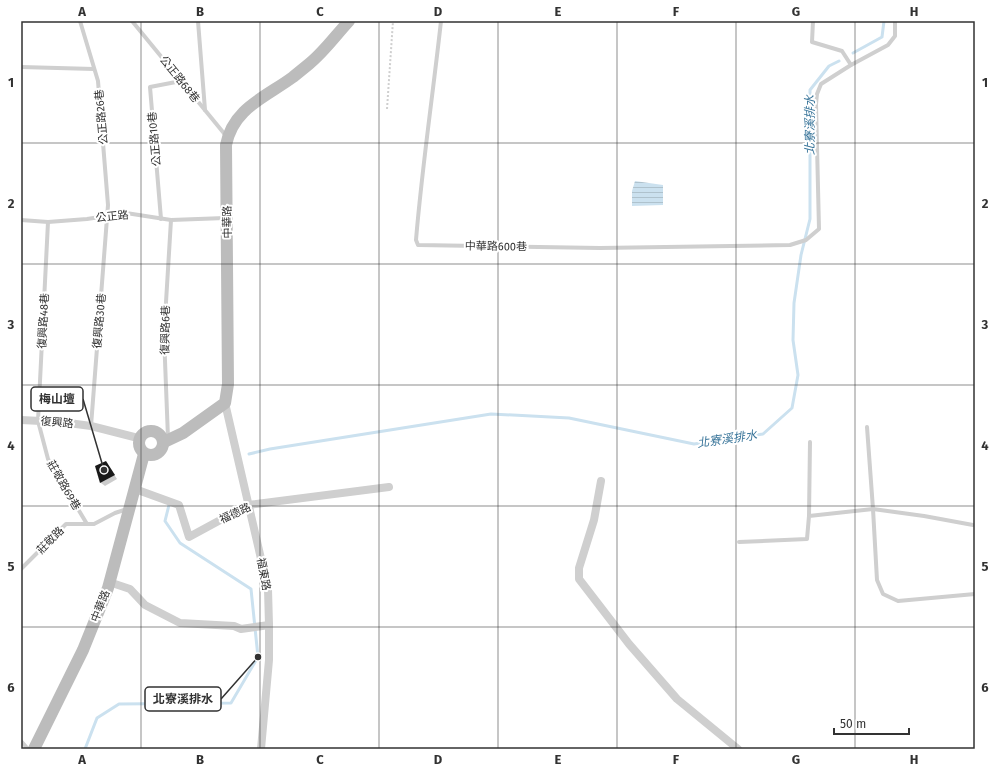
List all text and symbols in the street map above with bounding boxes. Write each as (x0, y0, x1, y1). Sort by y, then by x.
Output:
text: A (77, 4, 86, 19)
text: B (196, 4, 204, 19)
text: C (316, 4, 324, 19)
text: D (434, 4, 443, 19)
text: E (555, 4, 562, 19)
text: F (673, 4, 680, 19)
text: G (792, 4, 800, 19)
text: H (910, 4, 918, 19)
street label: 公正路68巷 (157, 53, 202, 105)
text: 1 (8, 75, 14, 90)
text: 1 (982, 75, 988, 90)
street label: 公正路26巷 (93, 89, 110, 145)
water label: 北寮溪排水 (803, 94, 817, 155)
street label: 公正路10巷 (146, 111, 163, 167)
text: 2 (8, 196, 15, 211)
text: 2 (982, 196, 989, 211)
street label: 中華路 (221, 205, 234, 239)
street label: 公正路 (95, 208, 129, 225)
street label: 中華路600巷 (465, 239, 527, 254)
street label: 復興路48巷 (36, 293, 51, 349)
street label: 復興路30巷 (91, 293, 108, 349)
street label: 復興路6巷 (159, 305, 172, 355)
text: 3 (7, 317, 15, 332)
text: 3 (981, 317, 989, 332)
callout: 梅山壇 (31, 387, 83, 411)
text: 梅山壇 (39, 392, 75, 406)
street label: 復興路 (40, 415, 74, 430)
water label: 北寮溪排水 (696, 428, 759, 450)
text: 4 (7, 438, 15, 453)
text: 4 (981, 438, 989, 453)
street label: 莊敬路69巷 (44, 458, 83, 513)
street label: 福德路 (218, 501, 253, 526)
street label: 莊敬路 (34, 524, 67, 557)
street label: 福東路 (254, 557, 273, 592)
text: 5 (8, 559, 15, 574)
text: 5 (982, 559, 989, 574)
street label: 中華路 (88, 588, 112, 624)
text: 6 (7, 680, 15, 695)
text: 6 (981, 680, 989, 695)
callout: 北寮溪排水 (145, 687, 221, 711)
text: 北寮溪排水 (153, 692, 213, 706)
scale bar (834, 710, 909, 736)
text: 50 m (840, 717, 866, 731)
text: A (77, 752, 86, 767)
text: B (196, 752, 204, 767)
text: C (316, 752, 324, 767)
text: D (434, 752, 443, 767)
text: E (555, 752, 562, 767)
text: F (673, 752, 680, 767)
text: G (792, 752, 800, 767)
text: H (910, 752, 918, 767)

